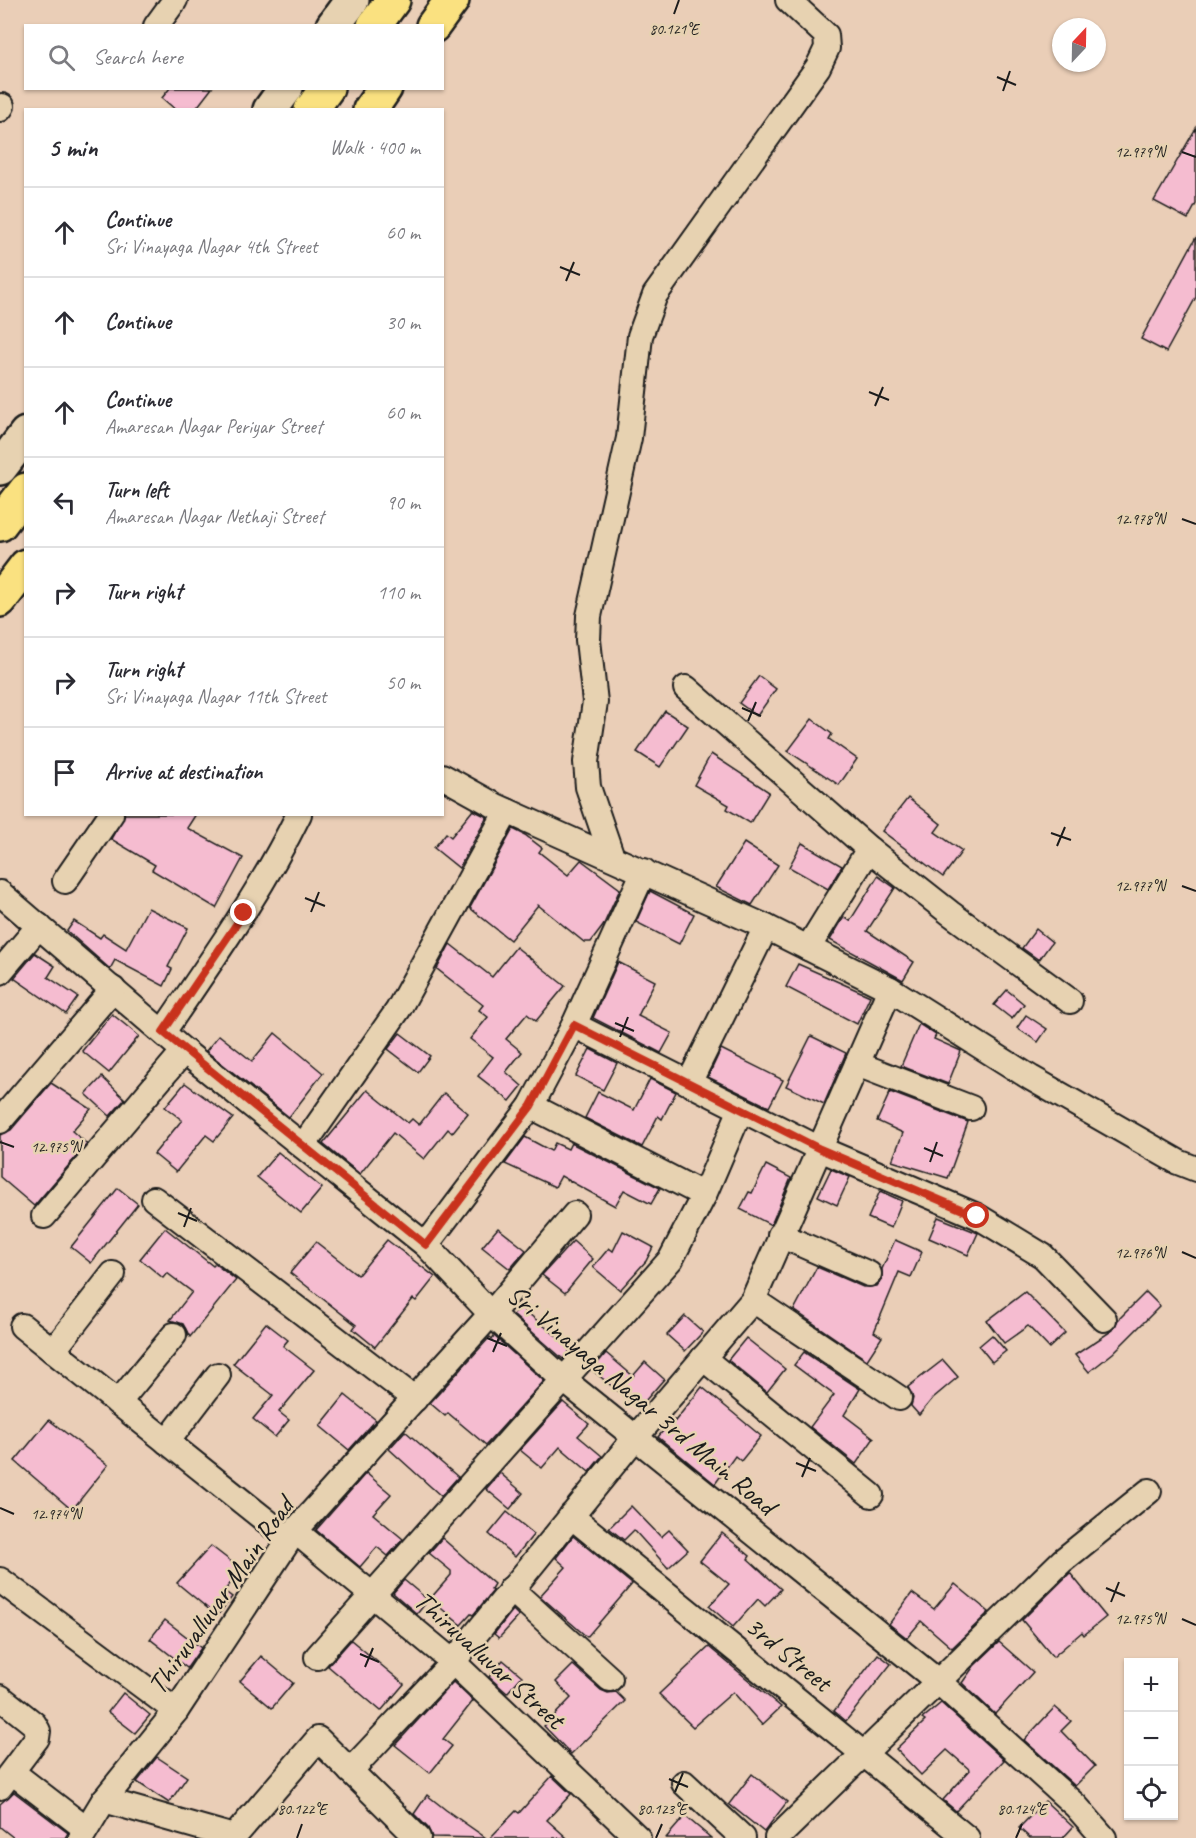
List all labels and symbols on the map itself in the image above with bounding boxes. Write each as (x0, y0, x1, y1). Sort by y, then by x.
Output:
north arrow (1052, 18, 1106, 72)
text: 80.121°E (650, 20, 701, 39)
text: 12.979°N (1115, 143, 1168, 162)
text: 12.978°N (1115, 510, 1168, 529)
text: 12.977°N (1115, 877, 1168, 896)
route end (230, 899, 256, 925)
text: 12.975°N (31, 1138, 84, 1157)
route start (963, 1202, 989, 1228)
text: 12.976°N (1115, 1244, 1168, 1263)
street label: Sri Vinayaga Nagar 3rd Main Road (500, 1277, 786, 1525)
street label: Thiruvalluvar Main Road (139, 1487, 304, 1701)
text: 12.974°N (31, 1505, 84, 1524)
street label: Thiruvalluvar Street (407, 1583, 574, 1738)
street label: 3rd Street (738, 1608, 841, 1700)
text: 12.975°N (1115, 1610, 1168, 1629)
text: 80.122°E (278, 1800, 329, 1819)
text: 80.123°E (638, 1800, 689, 1819)
text: 80.124°E (998, 1800, 1049, 1819)

